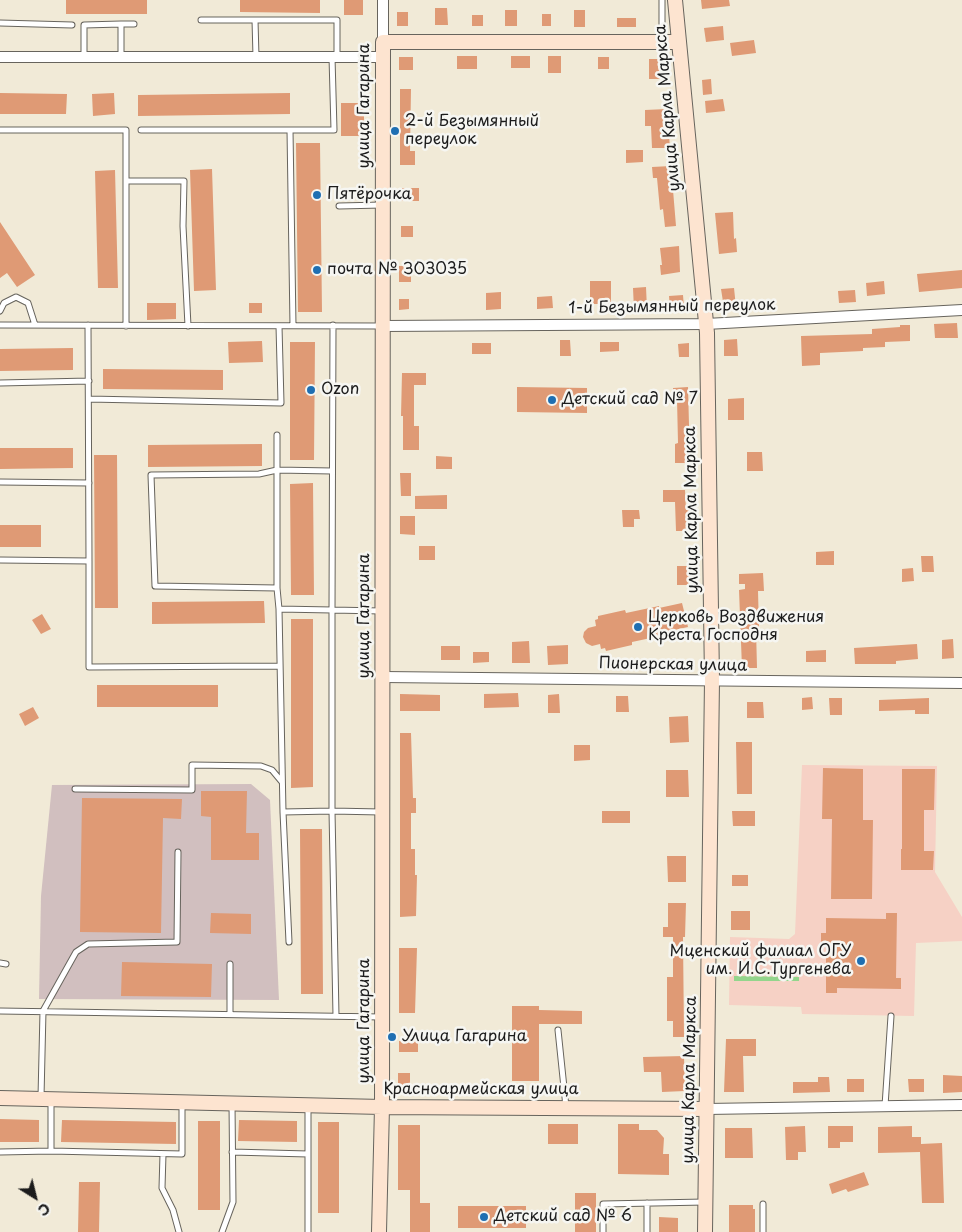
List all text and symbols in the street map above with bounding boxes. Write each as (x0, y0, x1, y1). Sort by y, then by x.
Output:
street label: улица Карла Маркса (651, 24, 685, 192)
street label: улица Гагарина (355, 43, 375, 169)
place label: 2-й Безымянный переулок (405, 112, 539, 150)
marker: 2-й Безымянный переулок (389, 125, 401, 137)
place label: Пятёрочка (327, 185, 412, 205)
marker: Пятёрочка (311, 189, 323, 201)
place label: почта № 303035 (327, 260, 467, 280)
marker: почта № 303035 (311, 264, 323, 276)
street label: 1-й Безымянный переулок (568, 296, 776, 318)
place label: Ozon (321, 380, 359, 400)
marker: Ozon (305, 384, 317, 396)
place label: Детский сад № 7 (562, 390, 698, 410)
marker: Детский сад № 7 (546, 394, 558, 406)
street label: улица Карла Маркса (681, 426, 703, 594)
street label: улица Гагарина (355, 553, 375, 679)
place label: Церковь Воздвижения Креста Господня (648, 608, 824, 646)
marker: Церковь Воздвижения Креста Господня (632, 621, 644, 633)
street label: Пионерская улица (599, 654, 747, 676)
place label: Мценский филиал ОГУ им. И.С.Тургенева (670, 942, 851, 980)
marker: Мценский филиал ОГУ им. И.С.Тургенева (855, 955, 867, 967)
street label: улица Гагарина (355, 958, 375, 1084)
street label: улица Карла Маркса (679, 996, 701, 1164)
place label: Улица Гагарина (402, 1027, 527, 1047)
marker: Улица Гагарина (386, 1031, 398, 1043)
street label: Красноармейская улица (383, 1080, 579, 1100)
north arrow (10, 1172, 60, 1222)
text: С (34, 1198, 55, 1221)
place label: Детский сад № 6 (494, 1207, 632, 1227)
marker: Детский сад № 6 (478, 1211, 490, 1223)

